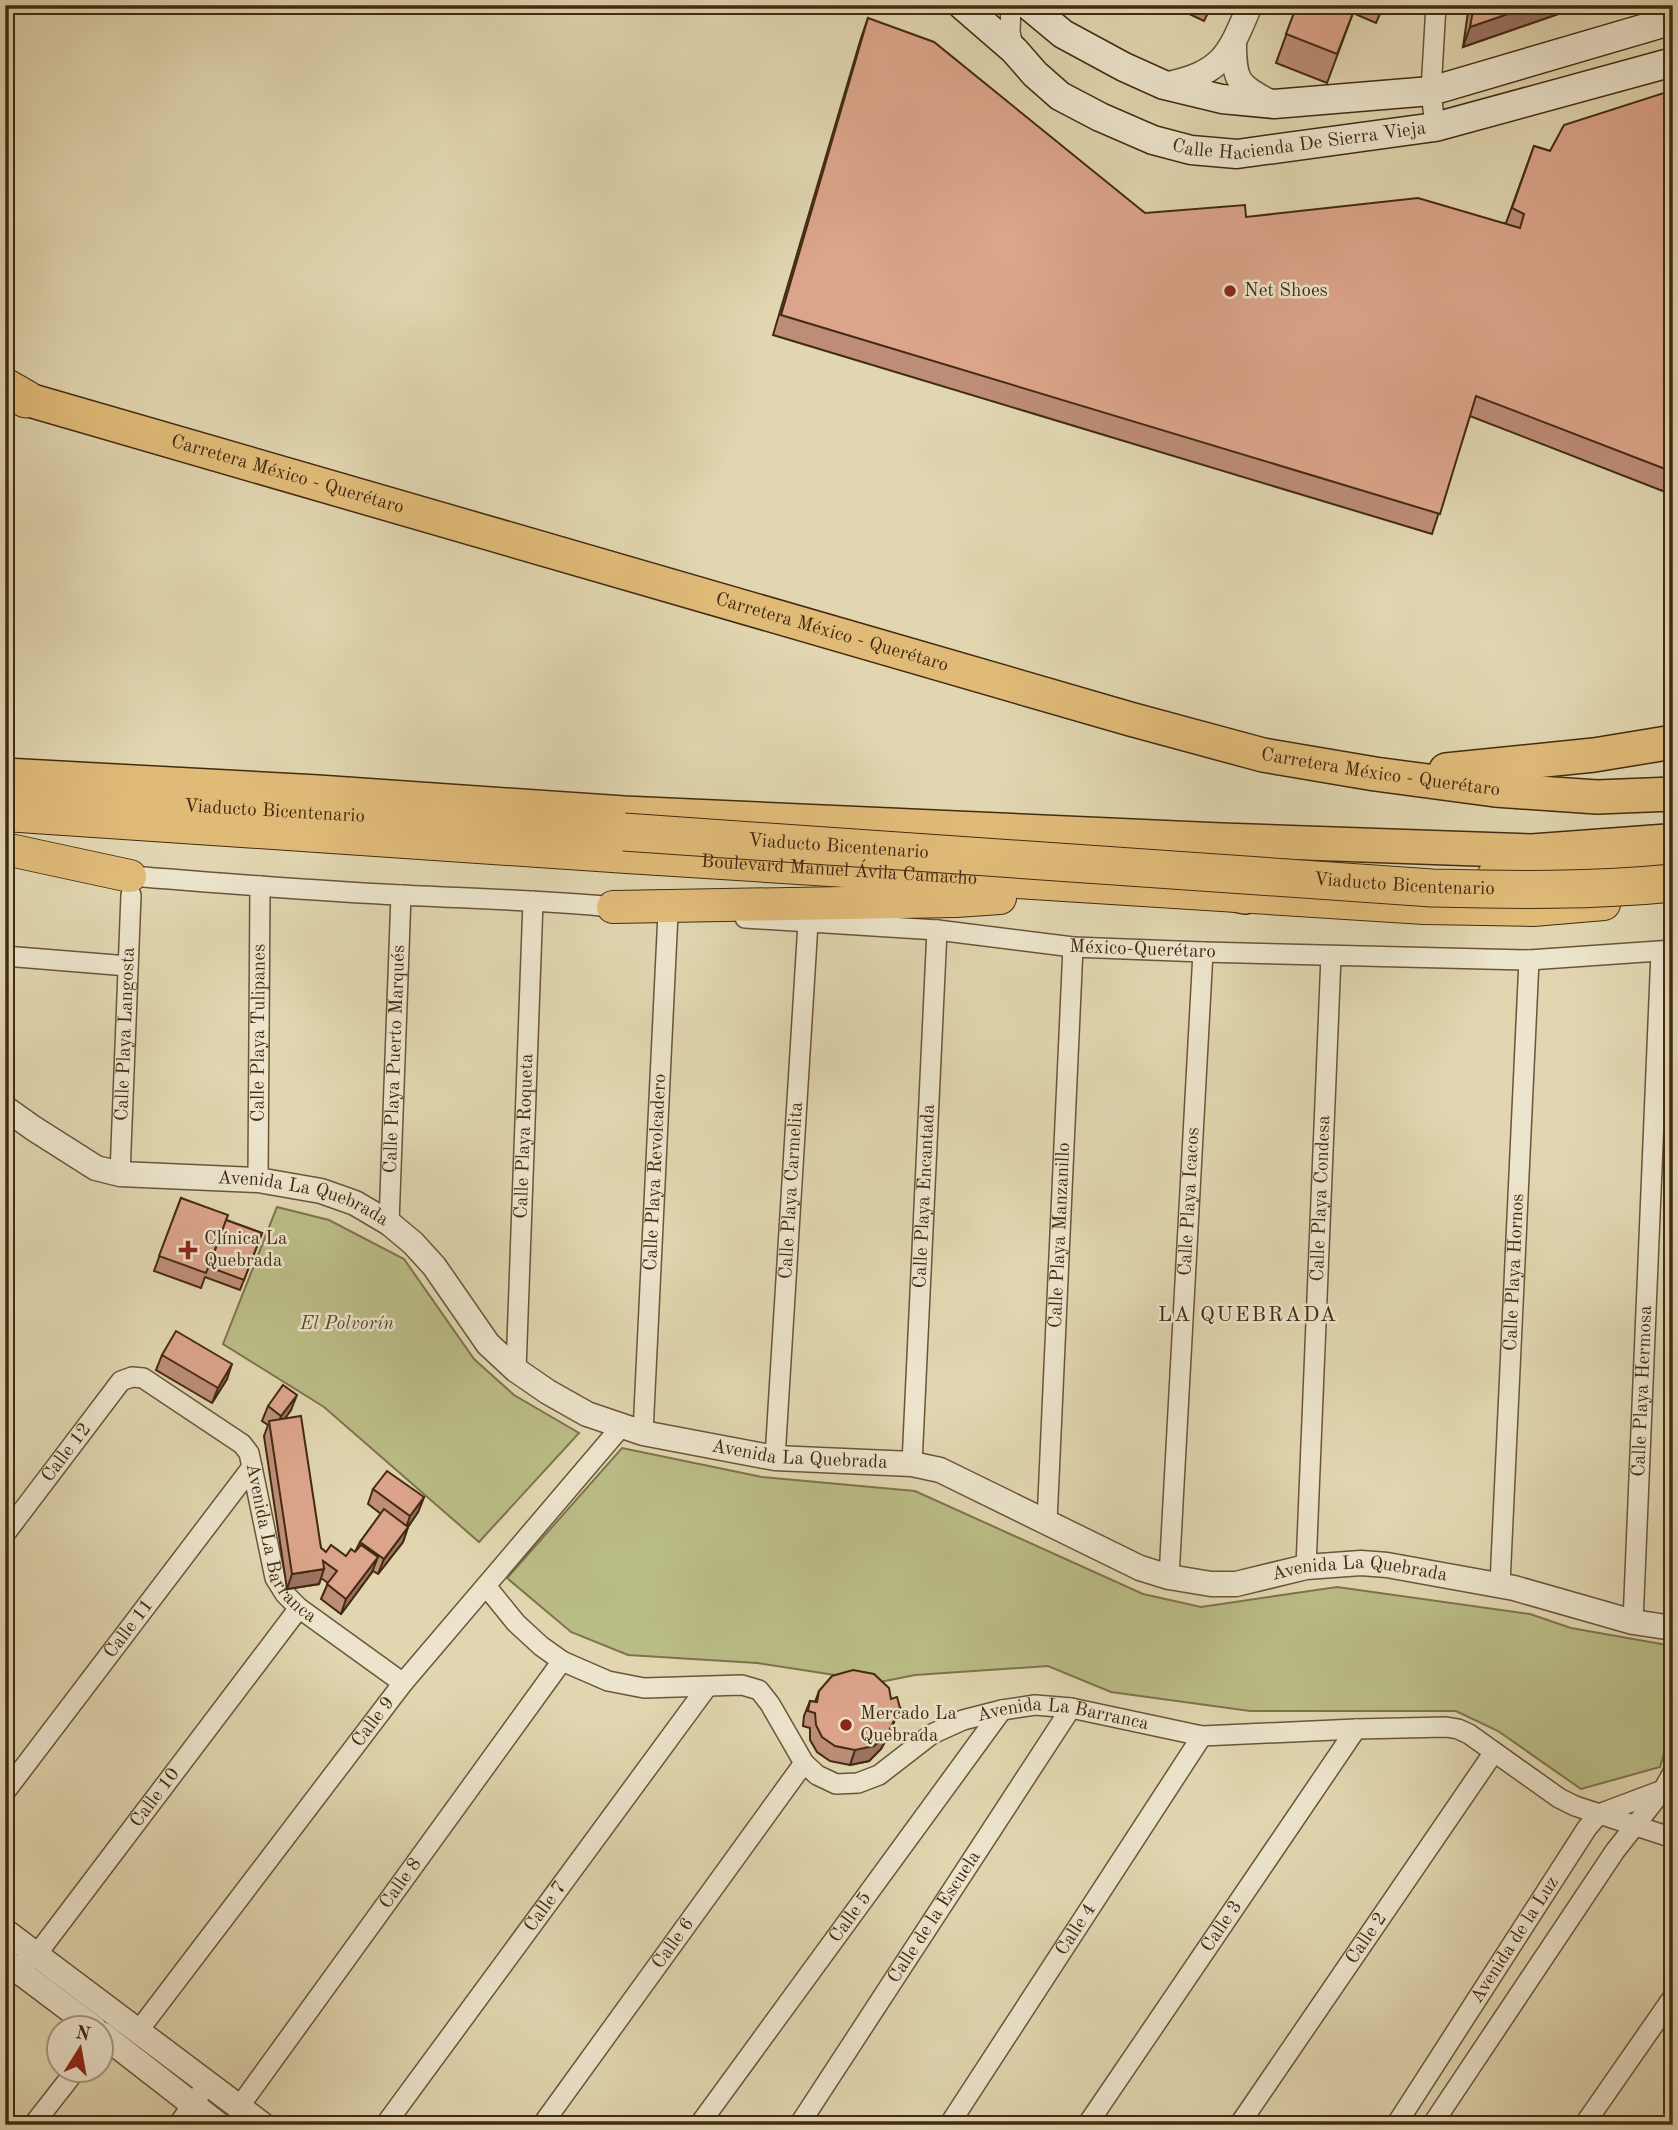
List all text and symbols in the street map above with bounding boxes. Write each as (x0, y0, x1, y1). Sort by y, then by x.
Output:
street label: Calle Hacienda De Sierra Vieja (1170, 119, 1428, 164)
place label: Net Shoes (1244, 282, 1328, 301)
marker: Net Shoes (1222, 283, 1238, 299)
street label: Carretera México - Querétaro (169, 432, 406, 518)
street label: Carretera México - Querétaro (713, 590, 951, 675)
street label: Carretera México - Querétaro (1260, 745, 1501, 800)
street label: Viaducto Bicentenario (183, 797, 365, 826)
street label: Viaducto Bicentenario (747, 831, 930, 863)
street label: Boulevard Manuel Ávila Camacho (701, 852, 978, 889)
street label: Viaducto Bicentenario (1313, 870, 1495, 899)
street label: México-Querétaro (1069, 937, 1216, 962)
street label: Calle Playa Tulipanes (249, 944, 269, 1122)
street label: Calle Playa Puerto Marqués (381, 944, 409, 1174)
street label: Calle Playa Langosta (113, 946, 138, 1122)
street label: Calle Playa Roqueta (512, 1053, 537, 1219)
street label: Calle Playa Revolcadero (641, 1073, 670, 1271)
street label: Calle Playa Carmelita (777, 1101, 806, 1280)
street label: Calle Playa Encantada (911, 1103, 938, 1289)
street label: Calle Playa Condesa (1308, 1114, 1334, 1282)
street label: Calle Playa Icacos (1176, 1127, 1203, 1276)
street label: Calle Playa Manzanillo (1046, 1142, 1074, 1329)
street label: Avenida La Quebrada (217, 1169, 392, 1230)
street label: Calle Playa Hornos (1501, 1193, 1528, 1352)
place label: Clínica La Quebrada (204, 1230, 288, 1271)
marker: Clínica La Quebrada (178, 1240, 198, 1260)
district label: LA QUEBRADA (1158, 1305, 1338, 1326)
street label: Calle Playa Hermosa (1630, 1305, 1656, 1477)
park label: El Polvorín (299, 1315, 394, 1334)
street label: Calle 12 (38, 1420, 95, 1486)
street label: Avenida La Quebrada (710, 1437, 889, 1472)
street label: Avenida La Barranca (242, 1462, 320, 1627)
street label: Avenida La Quebrada (1270, 1553, 1449, 1585)
street label: Calle 11 (101, 1596, 157, 1662)
street label: Calle 9 (348, 1693, 398, 1751)
street label: Avenida La Barranca (975, 1695, 1151, 1734)
place label: Mercado La Quebrada (860, 1705, 958, 1746)
marker: Mercado La Quebrada (838, 1717, 854, 1733)
street label: Calle 10 (127, 1765, 184, 1831)
street label: Calle de la Escuela (885, 1847, 985, 1987)
street label: Calle 8 (376, 1855, 425, 1912)
street label: Avenida de la Luz (1467, 1873, 1563, 2007)
street label: Calle 7 (521, 1878, 570, 1935)
street label: Calle 5 (826, 1889, 875, 1946)
street label: Calle 3 (1198, 1897, 1246, 1956)
street label: Calle 4 (1052, 1900, 1100, 1959)
street label: Calle 2 (1342, 1909, 1391, 1968)
street label: Calle 6 (649, 1915, 698, 1972)
north arrow (46, 2014, 116, 2084)
text: N (74, 2024, 92, 2046)

